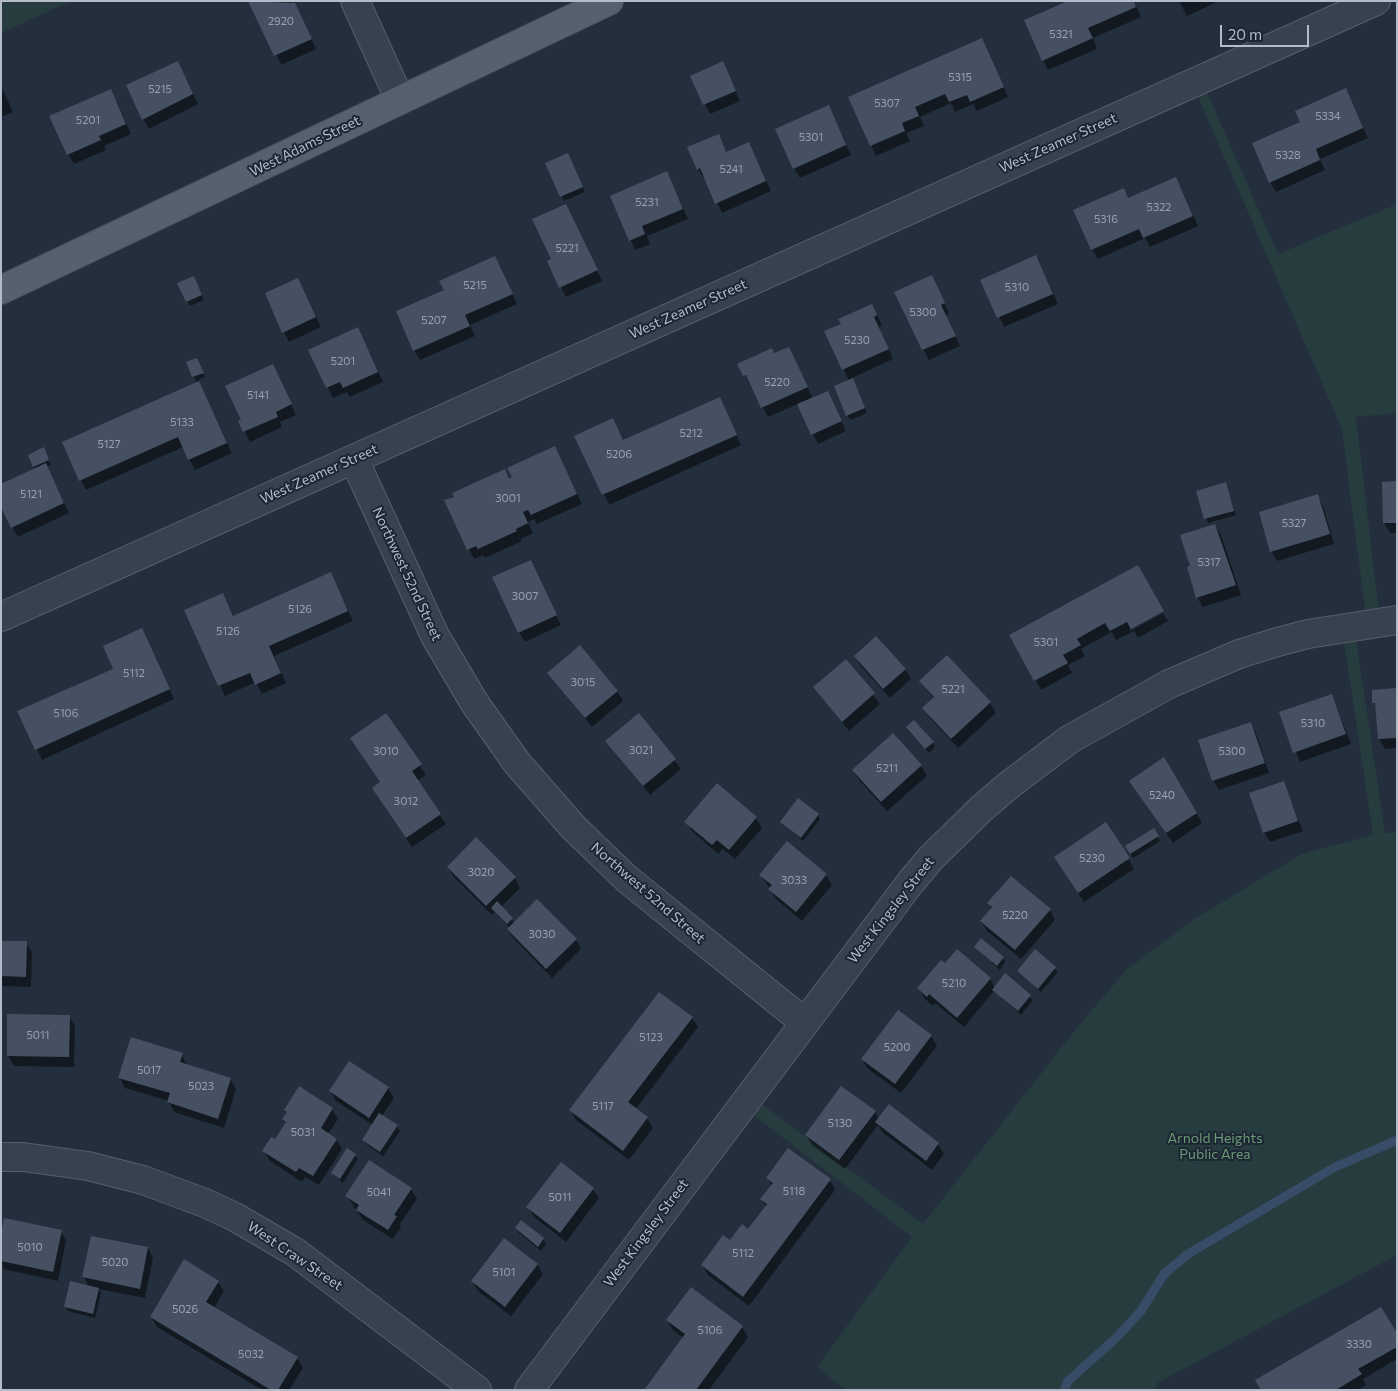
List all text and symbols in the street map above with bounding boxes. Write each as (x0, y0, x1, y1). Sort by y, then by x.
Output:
house number: 2920 (268, 14, 294, 28)
scale bar (1223, 15, 1312, 47)
text: 20 m (1228, 25, 1262, 43)
house number: 5321 (1049, 27, 1073, 41)
house number: 5315 (948, 70, 972, 84)
house number: 5215 (148, 82, 172, 96)
house number: 5307 (874, 96, 900, 110)
house number: 5334 (1315, 109, 1341, 123)
street label: West Zeamer Street (997, 110, 1119, 176)
street label: West Adams Street (247, 112, 363, 180)
house number: 5201 (76, 113, 100, 127)
house number: 5301 (799, 130, 823, 144)
house number: 5328 (1275, 148, 1301, 162)
house number: 5241 (719, 162, 743, 176)
house number: 5231 (635, 195, 659, 209)
house number: 5322 (1147, 200, 1171, 214)
house number: 5316 (1094, 212, 1118, 226)
house number: 5221 (555, 241, 579, 255)
street label: West Zeamer Street (627, 276, 749, 342)
house number: 5215 (463, 278, 487, 292)
house number: 5310 (1005, 280, 1029, 294)
house number: 5300 (910, 305, 936, 319)
house number: 5207 (421, 313, 447, 327)
house number: 5230 (844, 333, 870, 347)
house number: 5201 (331, 354, 355, 368)
house number: 5220 (764, 375, 790, 389)
house number: 5141 (247, 388, 269, 402)
house number: 5133 (170, 415, 194, 429)
house number: 5212 (679, 426, 703, 440)
house number: 5127 (98, 437, 120, 451)
street label: West Zeamer Street (258, 441, 380, 507)
house number: 5206 (606, 447, 632, 461)
house number: 5121 (20, 487, 42, 501)
house number: 3001 (495, 491, 521, 505)
street label: Northwest 52nd Street (369, 505, 445, 643)
house number: 5327 (1282, 516, 1306, 530)
house number: 5317 (1197, 555, 1221, 569)
house number: 3007 (512, 589, 538, 603)
house number: 5126 (288, 602, 312, 616)
house number: 5126 (216, 624, 240, 638)
house number: 5301 (1034, 635, 1058, 649)
house number: 5112 (123, 666, 145, 680)
house number: 3015 (571, 675, 595, 689)
house number: 5221 (941, 682, 965, 696)
house number: 5106 (54, 706, 78, 720)
house number: 5310 (1301, 716, 1325, 730)
house number: 3021 (629, 743, 653, 757)
house number: 3010 (373, 744, 399, 758)
house number: 5300 (1219, 744, 1245, 758)
house number: 5211 (876, 761, 898, 775)
house number: 5240 (1149, 788, 1175, 802)
house number: 3012 (394, 794, 418, 808)
street label: Northwest 52nd Street (588, 839, 708, 947)
house number: 5230 (1079, 851, 1105, 865)
street label: West Kingsley Street (844, 853, 938, 967)
house number: 3020 (468, 865, 494, 879)
house number: 3033 (781, 873, 807, 887)
house number: 5220 (1002, 908, 1028, 922)
house number: 3030 (529, 927, 555, 941)
house number: 5210 (942, 976, 966, 990)
house number: 5011 (27, 1028, 49, 1042)
house number: 5123 (639, 1030, 663, 1044)
house number: 5200 (884, 1040, 910, 1054)
house number: 5017 (137, 1063, 161, 1077)
house number: 5023 (188, 1079, 214, 1093)
house number: 5117 (592, 1099, 614, 1113)
house number: 5130 (828, 1116, 852, 1130)
house number: 5031 (291, 1125, 315, 1139)
park label: Arnold Heights Public Area (1167, 1130, 1263, 1162)
street label: West Kingsley Street (600, 1176, 692, 1290)
house number: 5118 (783, 1184, 805, 1198)
house number: 5041 (367, 1185, 391, 1199)
house number: 5011 (549, 1190, 571, 1204)
street label: West Craw Street (244, 1218, 346, 1294)
house number: 5010 (17, 1240, 43, 1254)
house number: 5112 (732, 1246, 754, 1260)
house number: 5020 (102, 1255, 128, 1269)
house number: 5101 (493, 1265, 515, 1279)
house number: 5026 (172, 1302, 198, 1316)
house number: 5106 (698, 1323, 722, 1337)
house number: 3330 (1346, 1337, 1372, 1351)
house number: 5032 (238, 1347, 264, 1361)

